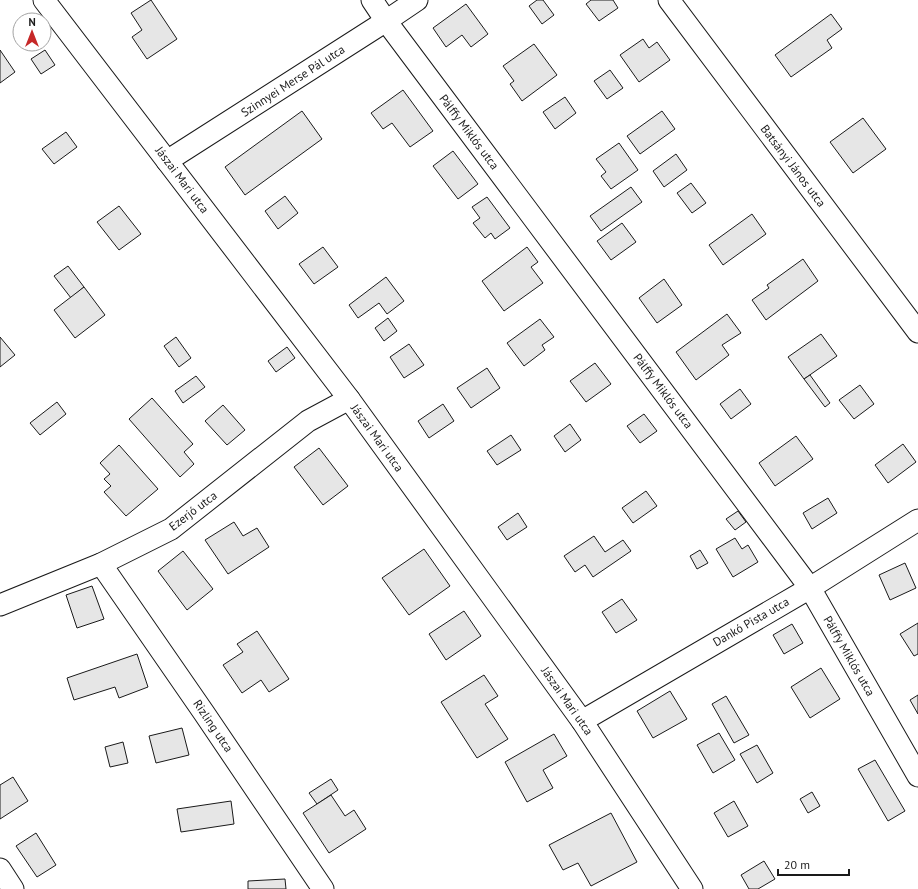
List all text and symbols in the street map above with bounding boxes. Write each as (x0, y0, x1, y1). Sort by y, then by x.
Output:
north arrow (12, 12, 52, 52)
text: N (28, 15, 36, 29)
street label: Szinnyei Merse Pál utca (238, 41, 348, 120)
street label: Pálffy Miklós utca (436, 91, 503, 172)
street label: Batsányi János utca (758, 122, 829, 210)
street label: Jászai Mari utca (152, 142, 212, 216)
street label: Pálffy Miklós utca (630, 350, 697, 431)
street label: Jászai Mari utca (347, 400, 407, 474)
street label: Ezerjó utca (166, 488, 220, 534)
street label: Dankó Pista utca (710, 594, 792, 649)
street label: Pálffy Miklós utca (820, 613, 878, 699)
street label: Jászai Mari utca (538, 663, 597, 738)
street label: Rizling utca (190, 696, 237, 755)
scale bar (778, 851, 849, 877)
text: 20 m (784, 857, 810, 872)

